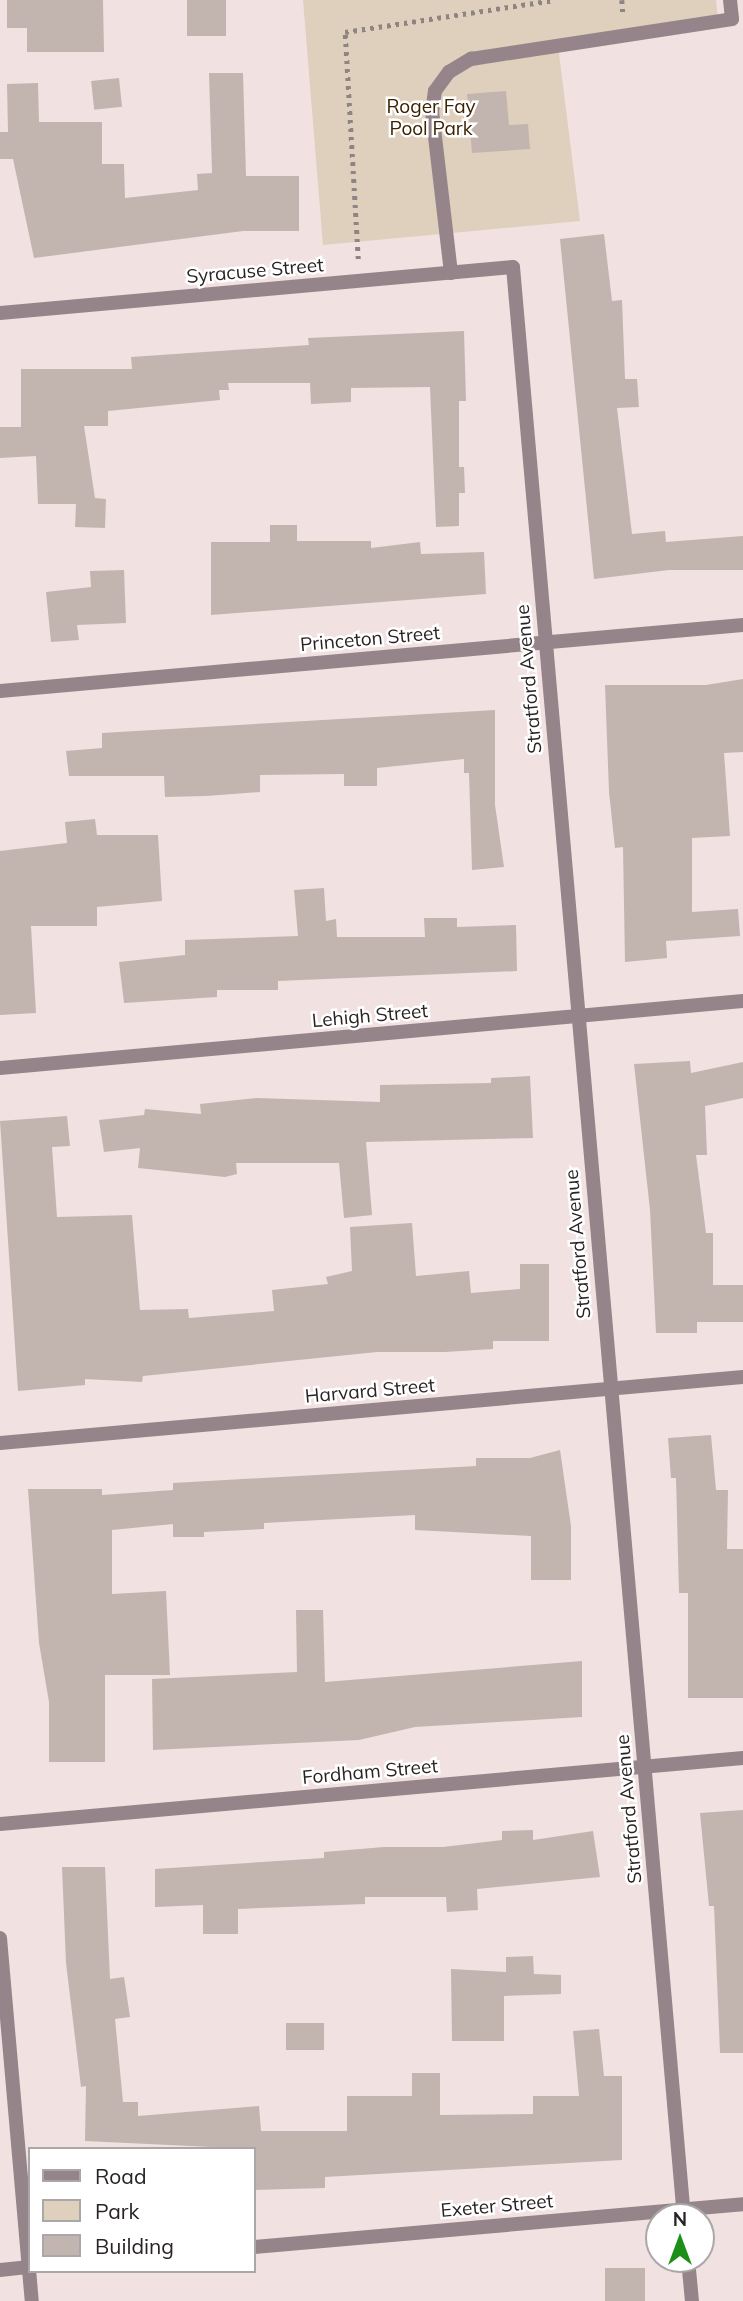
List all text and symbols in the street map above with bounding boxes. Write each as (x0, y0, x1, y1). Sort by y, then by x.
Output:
park label: Roger Fay Pool Park (386, 96, 476, 140)
street label: Syracuse Street (185, 254, 325, 288)
street label: Stratford Avenue (511, 603, 547, 755)
street label: Princeton Street (299, 622, 441, 656)
street label: Lehigh Street (311, 1000, 429, 1032)
street label: Stratford Avenue (560, 1168, 596, 1320)
street label: Harvard Street (304, 1374, 436, 1408)
street label: Stratford Avenue (611, 1733, 647, 1885)
street label: Fordham Street (301, 1755, 439, 1789)
legend (28, 2147, 256, 2273)
text: Road (95, 2163, 146, 2189)
street label: Exeter Street (440, 2190, 554, 2222)
text: Park (95, 2198, 139, 2224)
north arrow (645, 2203, 715, 2273)
text: N (673, 2207, 687, 2231)
text: Building (95, 2233, 174, 2259)

